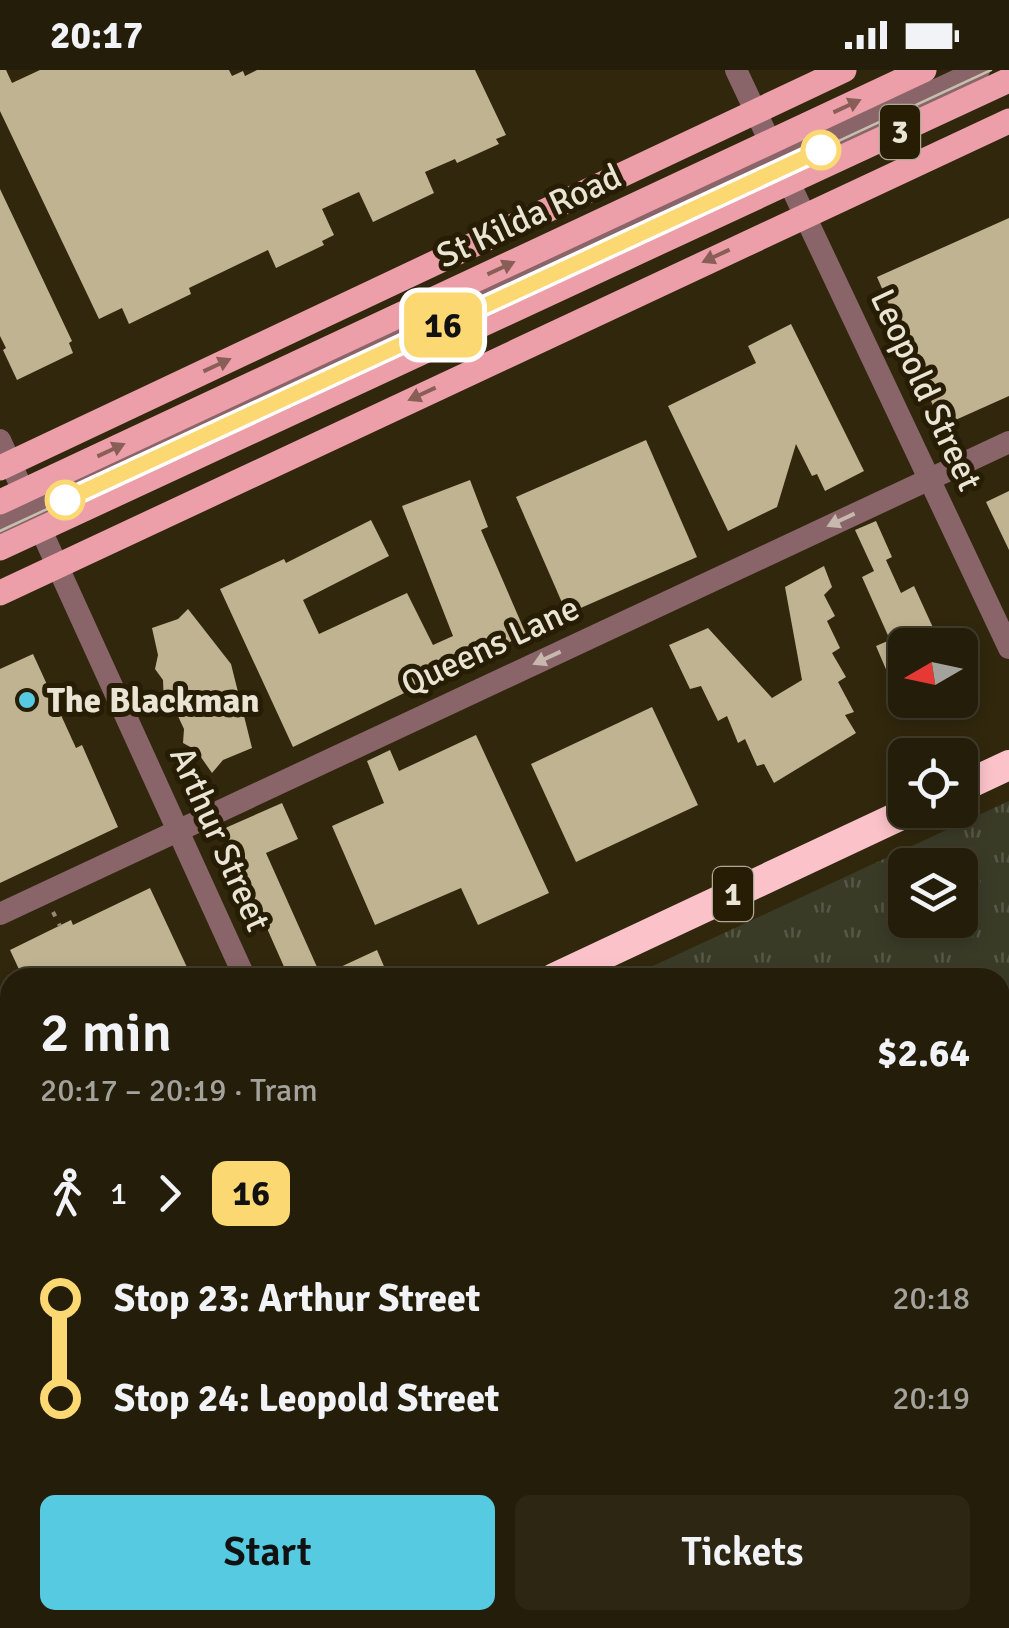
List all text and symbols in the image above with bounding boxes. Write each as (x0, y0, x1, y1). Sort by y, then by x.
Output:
text: 20:17 (50, 12, 143, 59)
one-way arrow (833, 97, 862, 114)
road number: 3 (880, 105, 920, 159)
unlabelled marker (802, 131, 840, 169)
street label: St Kilda Road (430, 155, 628, 277)
one-way arrow (702, 248, 731, 265)
one-way arrow (486, 260, 516, 276)
street label: Leopold Street (861, 282, 991, 498)
line badge: 16 (398, 292, 488, 358)
text: 16 (424, 304, 462, 347)
one-way arrow (203, 357, 232, 374)
one-way arrow (407, 386, 436, 403)
one-way arrow (97, 442, 126, 459)
unlabelled marker (46, 481, 84, 519)
one-way arrow (826, 512, 855, 529)
street label: Queens Lane (394, 586, 586, 706)
north arrow (888, 628, 978, 718)
map controls (888, 628, 978, 938)
one-way arrow (532, 650, 562, 666)
place label: The Blackman (47, 679, 260, 722)
marker: The Blackman (16, 689, 38, 711)
button: locate (888, 738, 978, 828)
street label: Arthur Street (160, 740, 280, 938)
button: layers (888, 848, 978, 938)
road number: 1 (713, 867, 753, 921)
text: 2 min (40, 999, 172, 1067)
text: $2.64 (877, 1030, 970, 1077)
text: 20:17 – 20:19 · Tram (40, 1071, 318, 1110)
icon: walk (40, 1166, 95, 1221)
icon: forward (142, 1166, 197, 1221)
text: 16 (232, 1172, 270, 1215)
text: 1 (110, 1174, 127, 1213)
text: Stop 23: Arthur Street (114, 1275, 480, 1322)
text: 20:18 (892, 1279, 970, 1318)
text: Stop 24: Leopold Street (114, 1375, 499, 1422)
text: 20:19 (892, 1379, 970, 1418)
button: Start (40, 1495, 495, 1610)
button: Tickets (515, 1495, 970, 1610)

